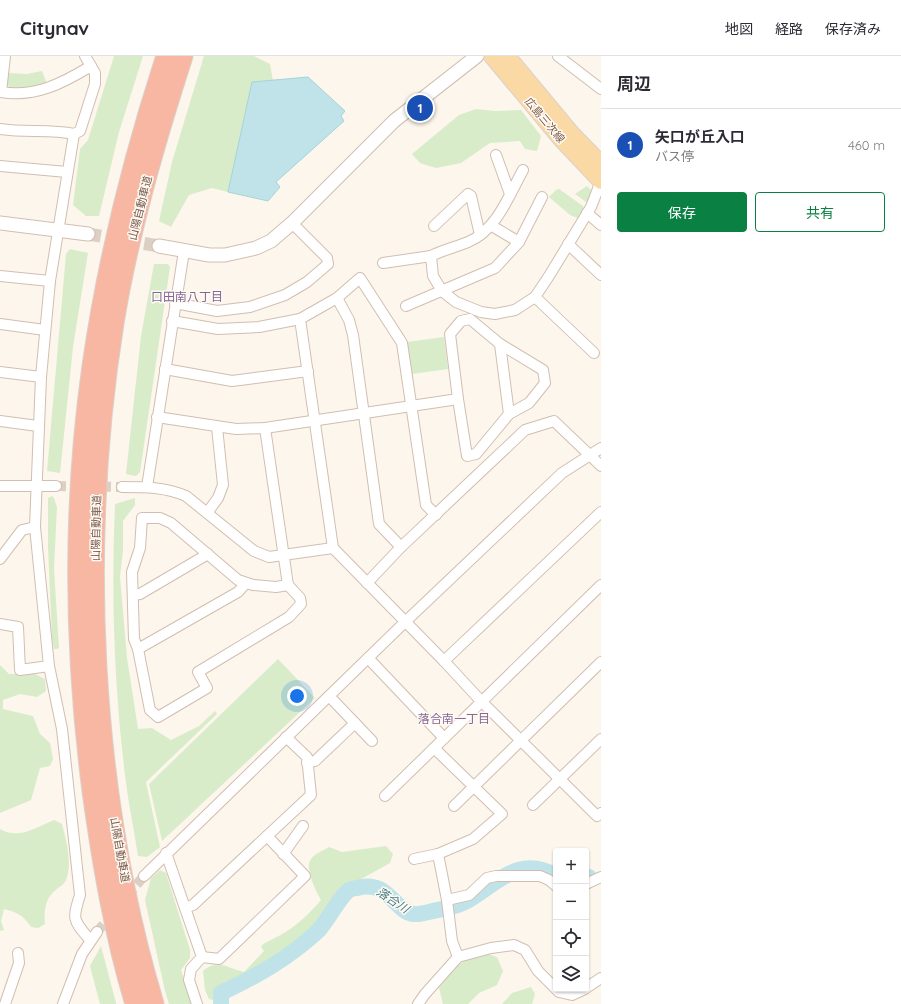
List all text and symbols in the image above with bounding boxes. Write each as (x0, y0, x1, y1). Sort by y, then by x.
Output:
text: Citynav (20, 16, 89, 40)
text: 地図 (725, 20, 753, 38)
text: 経路 (775, 20, 803, 38)
text: 保存済み (825, 20, 881, 38)
text: 周辺 (617, 73, 651, 94)
pin: 1 (407, 93, 433, 123)
street label: 広島三次線 (522, 94, 568, 146)
text: 矢口が丘入口 (655, 127, 745, 146)
text: 1 (627, 137, 633, 153)
text: 460 m (848, 137, 885, 153)
text: バス停 (655, 148, 694, 164)
street label: 山陽自動車道 (125, 174, 155, 242)
button: 保存 (617, 192, 747, 232)
button: 共有 (755, 192, 885, 232)
district label: 口田南八丁目 (151, 289, 223, 304)
street label: 山陽自動車道 (88, 495, 104, 561)
your location (287, 686, 307, 706)
district label: 落合南一丁目 (418, 711, 490, 726)
street label: 山陽自動車道 (107, 816, 133, 884)
map controls (553, 848, 589, 992)
button: + (553, 848, 589, 884)
water label: 落合川 (374, 884, 414, 917)
button: − (553, 884, 589, 920)
button: locate (553, 920, 589, 956)
button: layers (553, 956, 589, 992)

